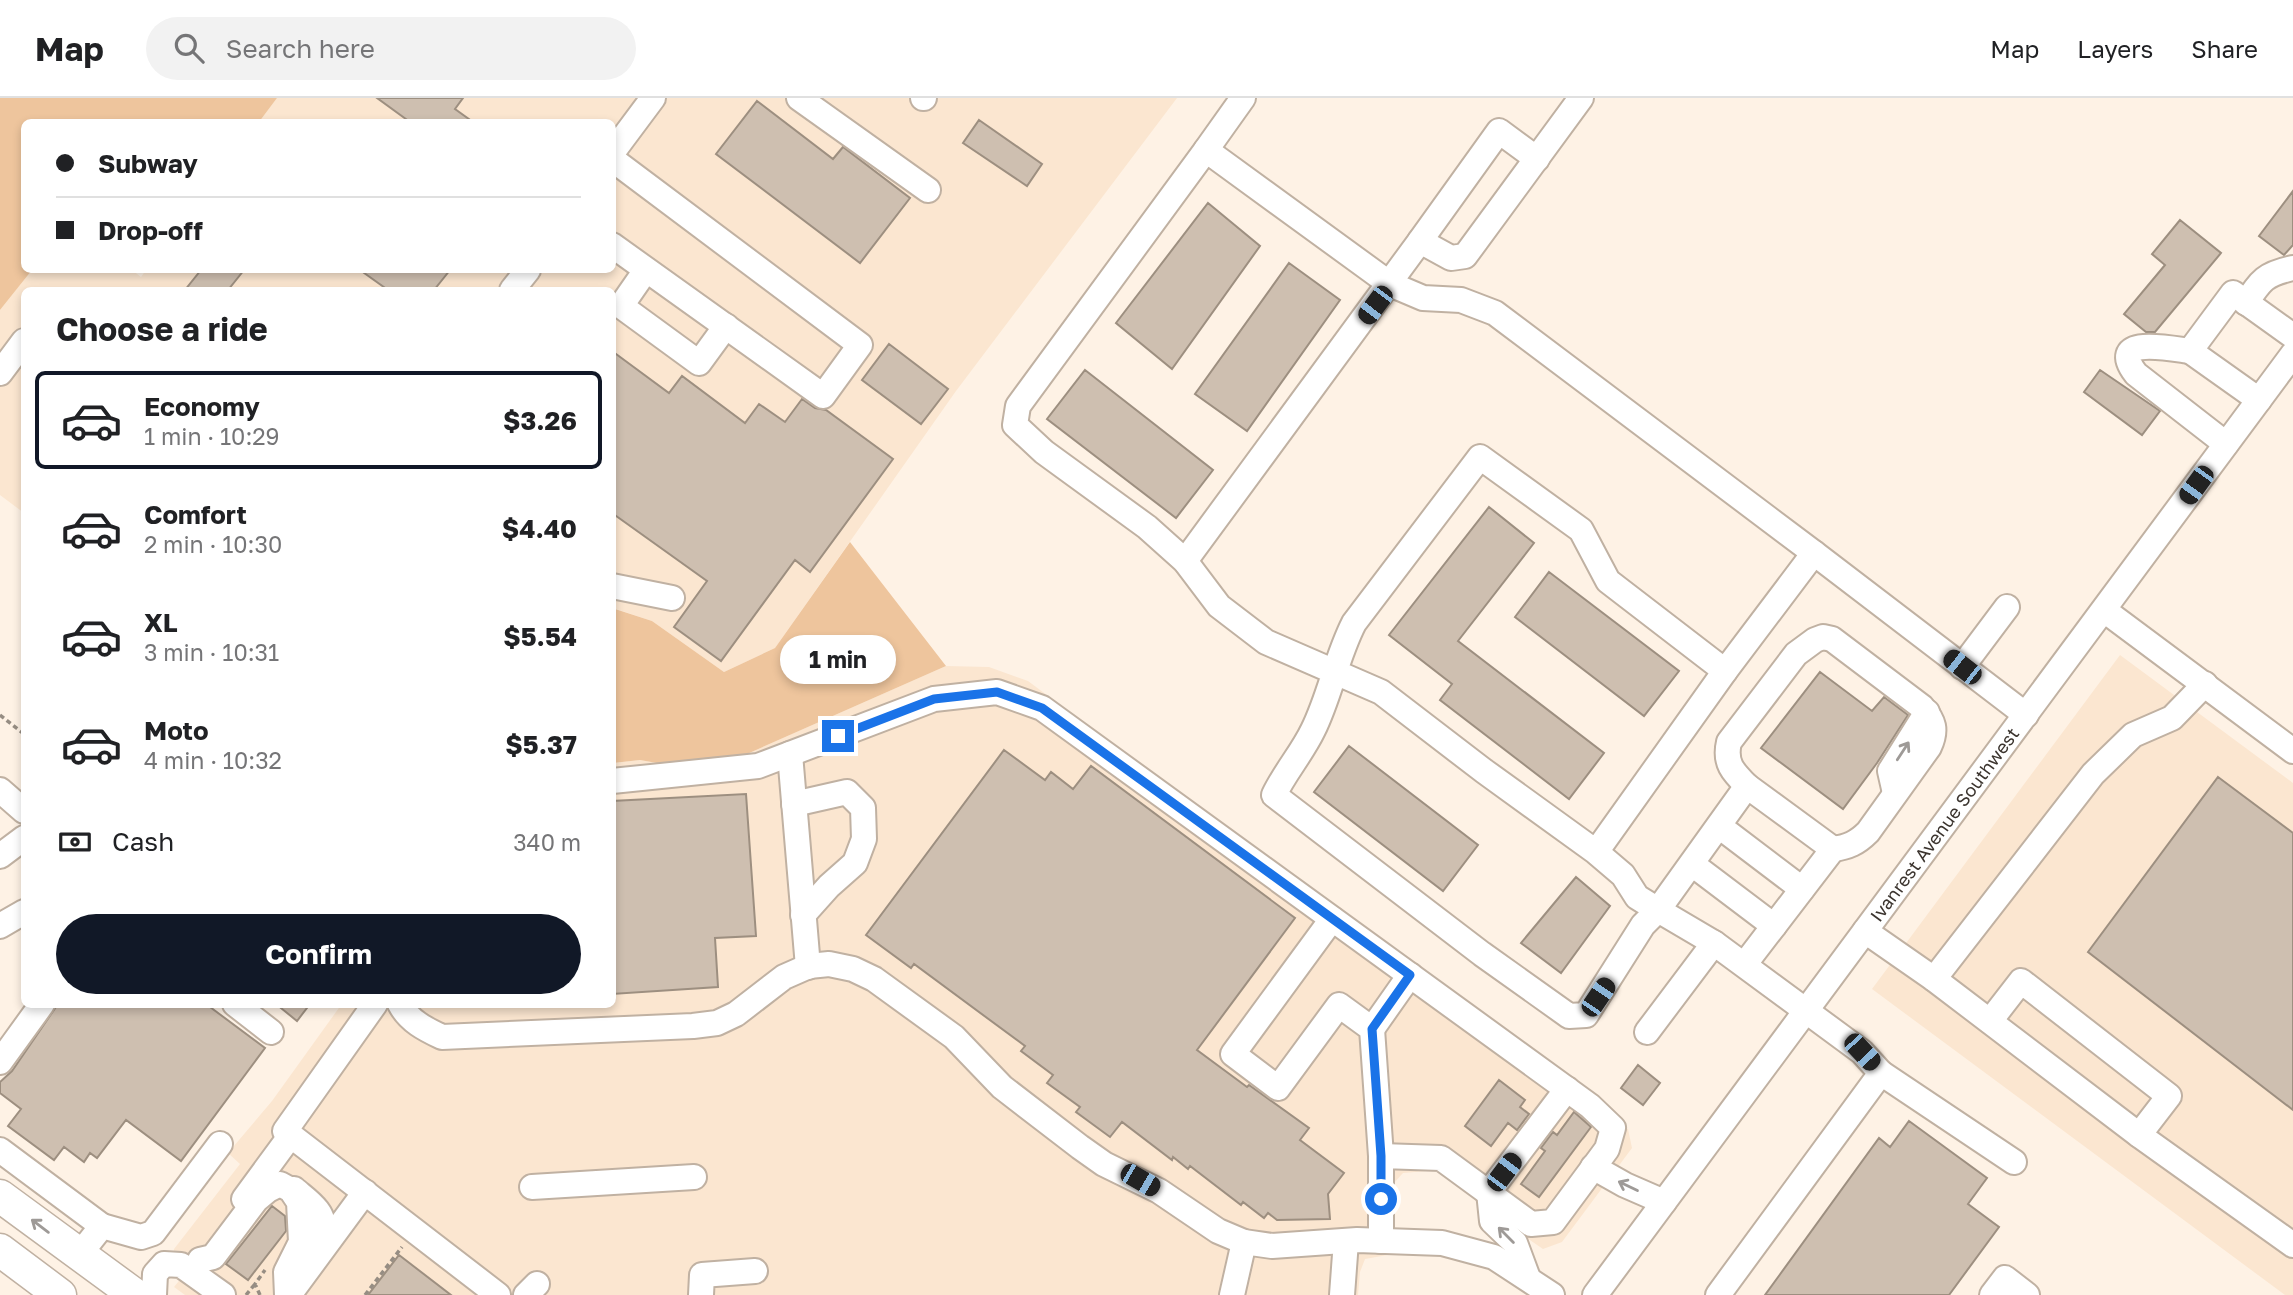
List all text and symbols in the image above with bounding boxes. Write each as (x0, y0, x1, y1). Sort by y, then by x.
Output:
search box (146, 17, 636, 80)
text: Map (35, 29, 104, 68)
icon: search (170, 29, 208, 67)
text: Search here (226, 33, 375, 64)
text: Map (1990, 34, 2039, 63)
text: Layers (2077, 34, 2153, 63)
text: Share (2191, 34, 2258, 63)
text: Subway (98, 148, 198, 179)
text: Drop-off (98, 215, 203, 246)
car (1354, 282, 1397, 328)
text: Choose a ride (56, 310, 268, 348)
icon: car (60, 389, 123, 452)
text: Economy (144, 391, 260, 422)
text: $3.26 (503, 405, 577, 436)
text: 1 min · 10:29 (144, 422, 280, 450)
car (2176, 462, 2217, 508)
icon: car (60, 497, 123, 560)
text: Comfort (144, 499, 247, 530)
text: $4.40 (502, 513, 577, 544)
text: 2 min · 10:30 (144, 530, 282, 558)
icon: car (60, 605, 123, 668)
text: XL (144, 607, 178, 638)
text: $5.54 (503, 621, 577, 652)
callout: 1 min (780, 634, 896, 684)
text: 3 min · 10:31 (144, 638, 279, 666)
text: 1 min (809, 645, 867, 673)
car (1939, 646, 1986, 688)
icon: car (60, 713, 123, 776)
text: Moto (144, 715, 209, 746)
route end (822, 720, 854, 752)
street label: Ivanrest Avenue Southwest (1865, 723, 2023, 926)
text: $5.37 (505, 729, 577, 760)
one-way arrow (1896, 742, 1910, 762)
text: 4 min · 10:32 (144, 746, 282, 774)
icon: cash (56, 823, 94, 861)
text: Cash (112, 826, 174, 857)
text: 340 m (513, 828, 581, 856)
button: Confirm (56, 914, 581, 994)
car (1578, 974, 1619, 1020)
car (1840, 1029, 1885, 1075)
car (1483, 1149, 1526, 1195)
car (1117, 1160, 1164, 1200)
one-way arrow (1618, 1179, 1639, 1192)
route start (1365, 1183, 1397, 1215)
one-way arrow (31, 1219, 50, 1234)
one-way arrow (1498, 1227, 1515, 1244)

